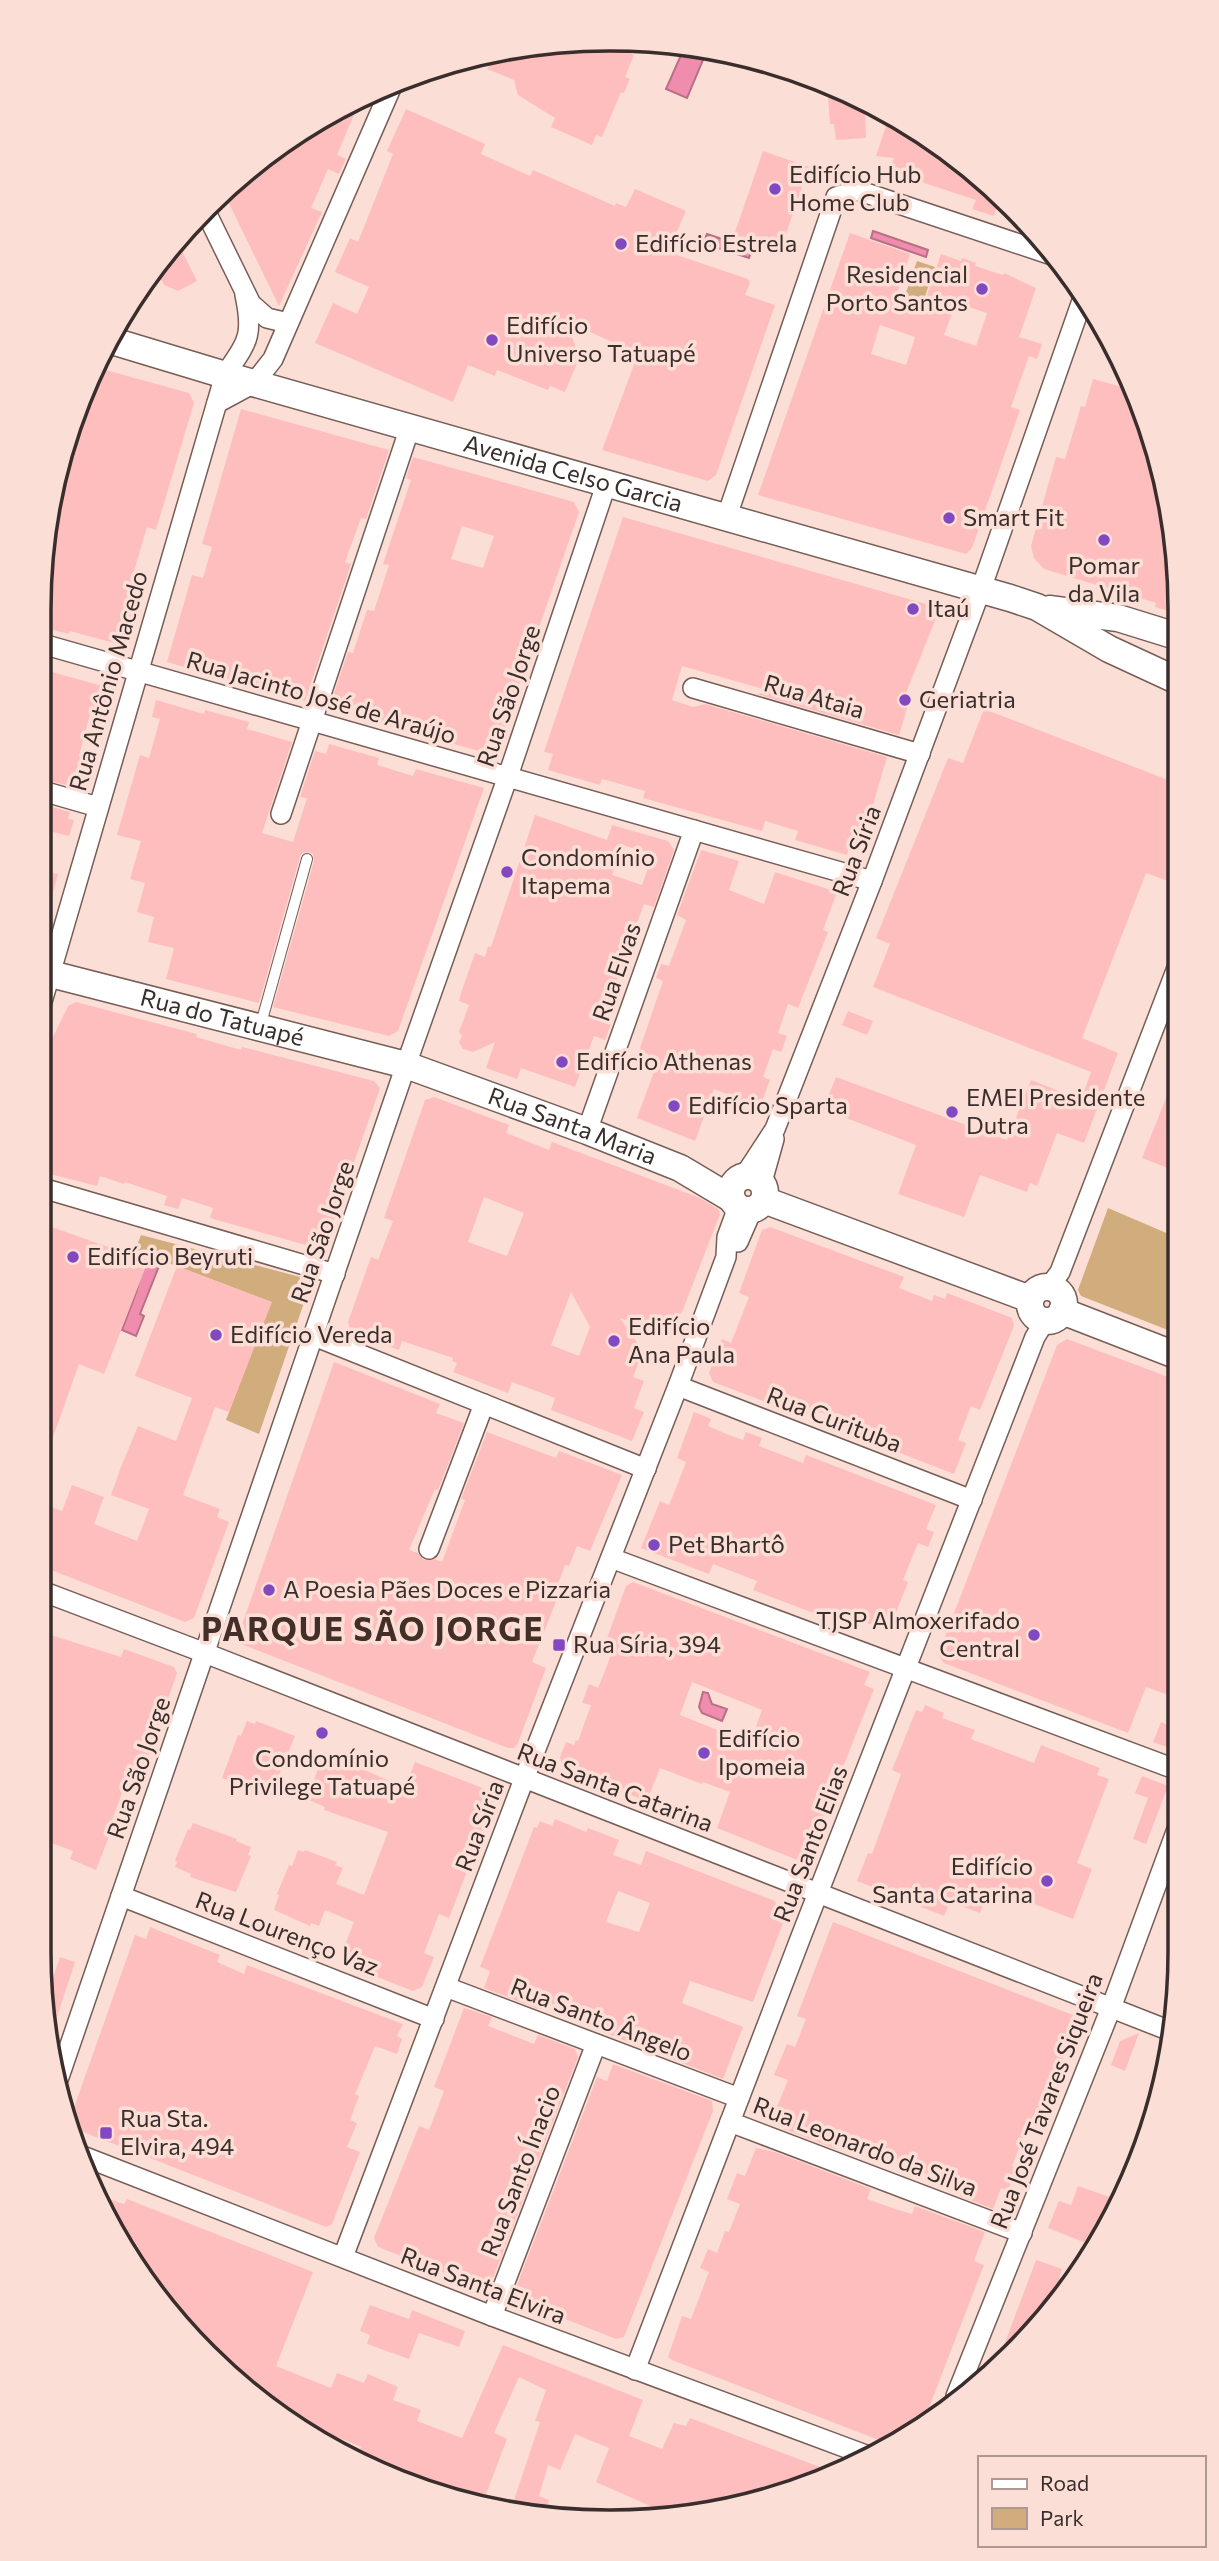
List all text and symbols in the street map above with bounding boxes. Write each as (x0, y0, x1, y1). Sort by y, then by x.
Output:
place label: Edifício Hub Home Club (789, 159, 921, 216)
marker: Edifício Hub Home Club (767, 181, 783, 197)
place label: Edifício Estrela (635, 228, 797, 257)
marker: Edifício Estrela (613, 236, 629, 252)
place label: Residencial Porto Santos (826, 259, 968, 316)
marker: Residencial Porto Santos (974, 281, 990, 297)
place label: Edifício Universo Tatuapé (506, 310, 696, 367)
marker: Edifício Universo Tatuapé (484, 332, 500, 348)
street label: Avenida Celso Garcia (461, 428, 686, 517)
place label: Smart Fit (963, 502, 1065, 531)
marker: Smart Fit (941, 510, 957, 526)
marker: Pomar da Vila (1096, 532, 1112, 548)
place label: Pomar da Vila (1068, 550, 1140, 607)
street label: Rua Antônio Macedo (62, 567, 153, 794)
place label: Itaú (927, 593, 970, 622)
marker: Itaú (905, 601, 921, 617)
street label: Rua São Jorge (470, 621, 545, 770)
street label: Rua Jacinto José de Araújo (183, 644, 460, 749)
street label: Rua Ataia (761, 667, 868, 724)
place label: Geriatria (919, 684, 1016, 713)
marker: Geriatria (897, 692, 913, 708)
street label: Rua Síria (825, 801, 886, 900)
place label: Condomínio Itapema (521, 842, 655, 899)
marker: Condomínio Itapema (499, 864, 515, 880)
street label: Rua Elvas (585, 918, 646, 1025)
street label: Rua do Tatuapé (138, 982, 307, 1051)
place label: Edifício Athenas (576, 1046, 752, 1075)
marker: Edifício Athenas (554, 1054, 570, 1070)
street label: Rua Santa Maria (485, 1080, 661, 1170)
place label: EMEI Presidente Dutra (966, 1082, 1145, 1139)
place label: Edifício Sparta (688, 1090, 848, 1119)
marker: Edifício Sparta (666, 1098, 682, 1114)
marker: EMEI Presidente Dutra (944, 1104, 960, 1120)
street label: Rua São Jorge (284, 1157, 359, 1306)
place label: Edifício Beyruti (87, 1241, 253, 1270)
marker: Edifício Beyruti (65, 1249, 81, 1265)
place label: Edifício Ana Paula (628, 1311, 735, 1368)
place label: Edifício Vereda (230, 1319, 393, 1348)
marker: Edifício Vereda (208, 1327, 224, 1343)
marker: Edifício Ana Paula (606, 1333, 622, 1349)
street label: Rua Curituba (763, 1380, 906, 1458)
place label: Pet Bhartô (668, 1529, 785, 1558)
marker: Pet Bhartô (646, 1537, 662, 1553)
place label: A Poesia Pães Doces e Pizzaria (283, 1574, 611, 1603)
marker: A Poesia Pães Doces e Pizzaria (261, 1582, 277, 1598)
place label: TJSP Almoxerifado Central (816, 1605, 1020, 1662)
district label: PARQUE SÃO JORGE (201, 1608, 545, 1648)
marker: TJSP Almoxerifado Central (1026, 1627, 1042, 1643)
place label: Rua Síria, 394 (573, 1629, 721, 1658)
marker: Rua Síria, 394 (551, 1637, 567, 1653)
street label: Rua São Jorge (100, 1693, 175, 1842)
place label: Edifício Ipomeia (718, 1723, 806, 1780)
marker: Condomínio Privilege Tatuapé (314, 1725, 330, 1741)
street label: Rua Santa Catarina (514, 1736, 718, 1837)
place label: Condomínio Privilege Tatuapé (229, 1743, 415, 1800)
marker: Edifício Ipomeia (696, 1745, 712, 1761)
street label: Rua Santo Elias (766, 1761, 853, 1926)
street label: Rua Síria (448, 1776, 509, 1875)
place label: Edifício Santa Catarina (872, 1851, 1033, 1908)
marker: Edifício Santa Catarina (1039, 1873, 1055, 1889)
street label: Rua Lourenço Vaz (192, 1884, 383, 1981)
street label: Rua José Tavares Siqueira (983, 1968, 1108, 2233)
street label: Rua Santo Ângelo (507, 1971, 696, 2066)
street label: Rua Santo Ínacio (474, 2081, 566, 2260)
street label: Rua Leonardo da Silva (749, 2090, 982, 2202)
place label: Rua Sta. Elvira, 494 (120, 2103, 234, 2160)
marker: Rua Sta. Elvira, 494 (98, 2125, 114, 2141)
street label: Rua Santa Elvira (397, 2240, 570, 2329)
legend (978, 2456, 1205, 2547)
text: Road (1040, 2470, 1089, 2495)
text: Park (1040, 2505, 1084, 2530)

